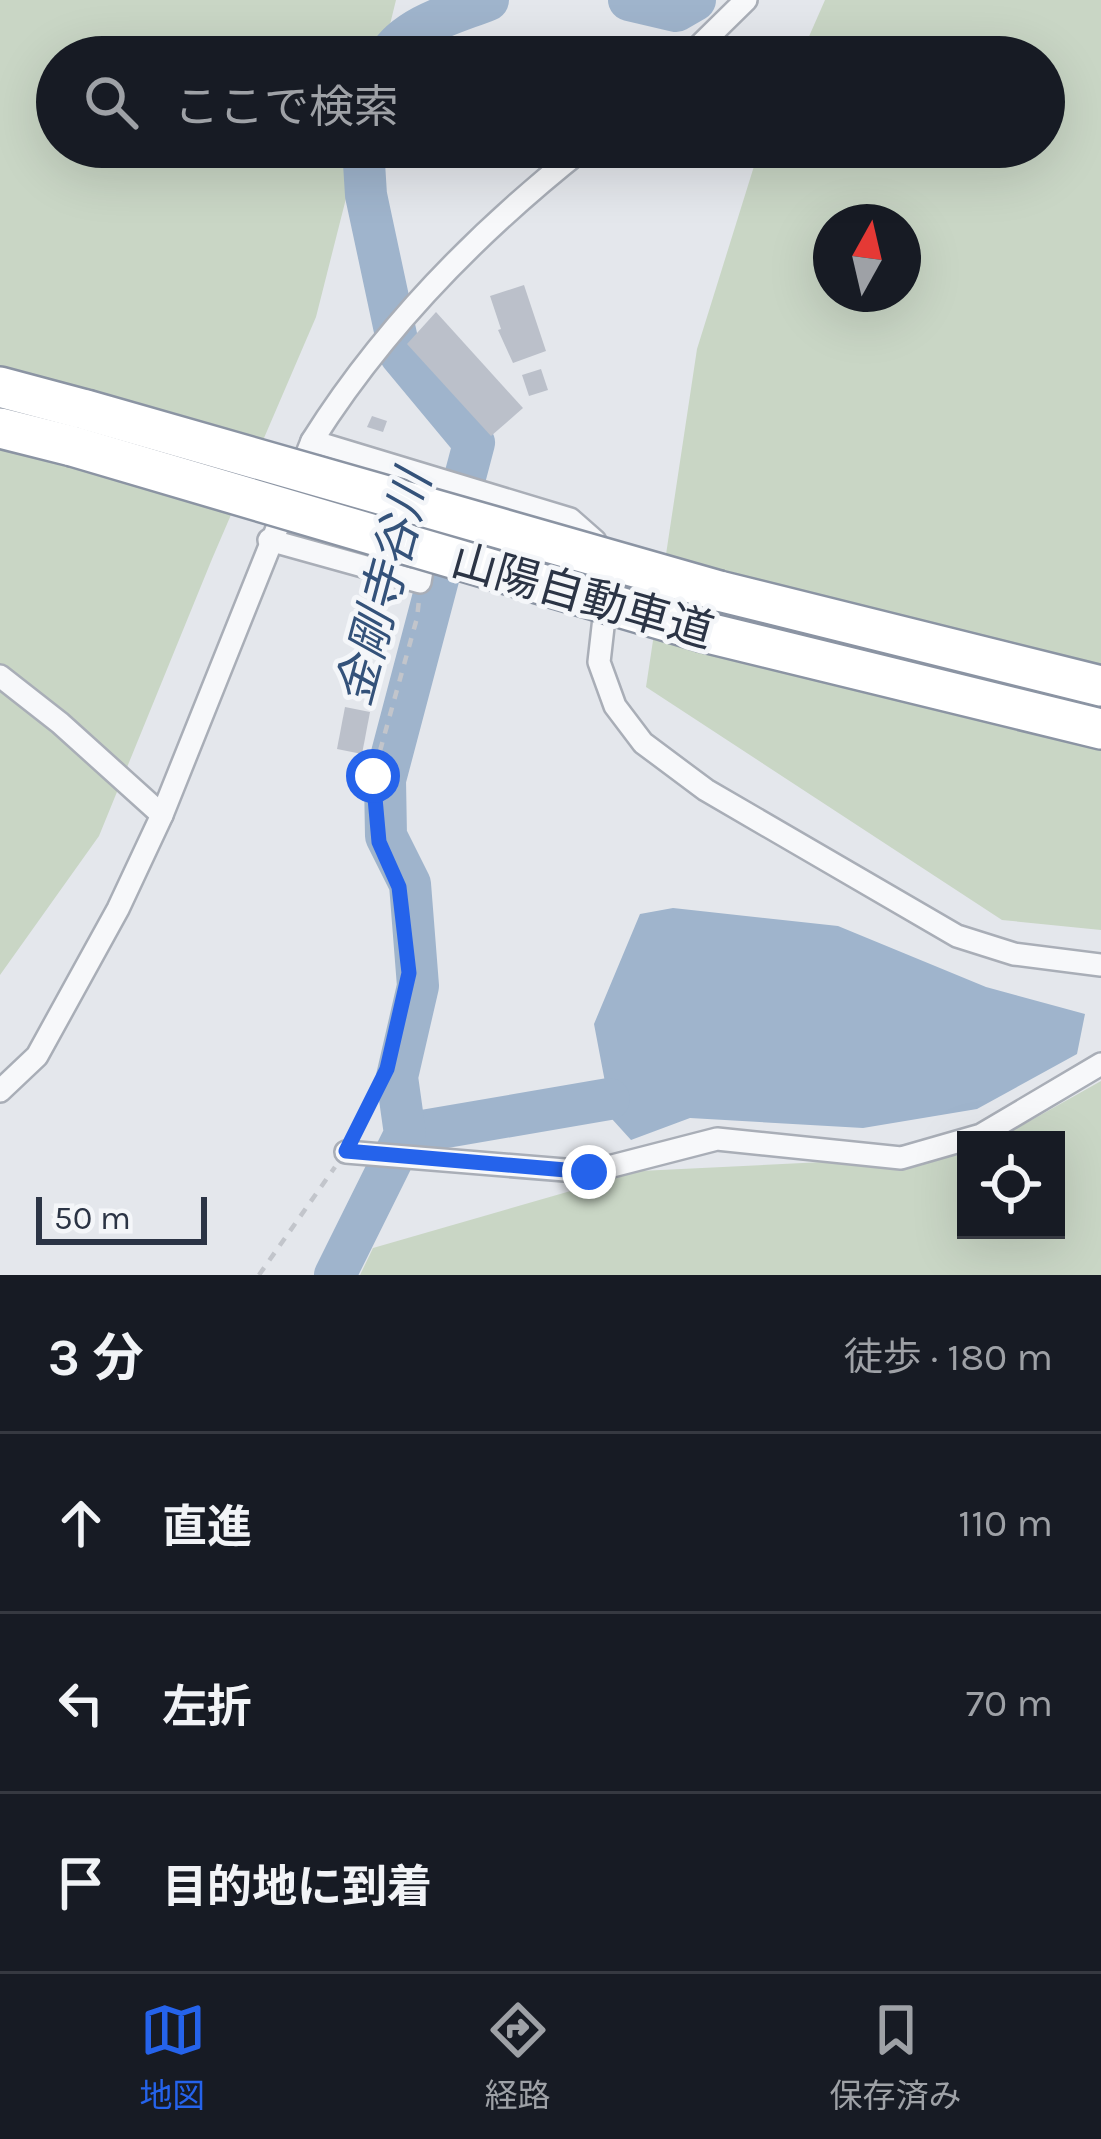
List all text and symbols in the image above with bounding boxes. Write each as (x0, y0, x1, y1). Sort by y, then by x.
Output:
search box (36, 36, 1065, 168)
icon: search (78, 69, 144, 135)
text: ここで検索 (174, 81, 399, 133)
north arrow (813, 204, 921, 312)
water label: 金剛寺谷川 (326, 460, 443, 711)
street label: 山陽自動車道 (446, 534, 720, 658)
route start (346, 749, 400, 803)
map controls (957, 1131, 1065, 1239)
button: locate (957, 1131, 1065, 1239)
route end (562, 1145, 616, 1199)
scale bar (36, 1191, 207, 1244)
text: 50 m (54, 1199, 131, 1237)
text: 3 分 (48, 1328, 144, 1388)
text: 徒歩 · 180 m (844, 1334, 1053, 1380)
icon: ahead (48, 1490, 114, 1556)
text: 110 m (958, 1500, 1053, 1546)
text: 直進 (162, 1501, 252, 1553)
icon: left (48, 1670, 114, 1736)
text: 70 m (966, 1680, 1053, 1726)
text: 左折 (162, 1681, 252, 1733)
icon: arrive (48, 1850, 114, 1916)
text: 目的地に到着 (162, 1861, 432, 1913)
tab: 地図 (140, 1997, 206, 2117)
tab: 経路 (485, 1997, 551, 2117)
tab: 保存済み (830, 1997, 962, 2117)

